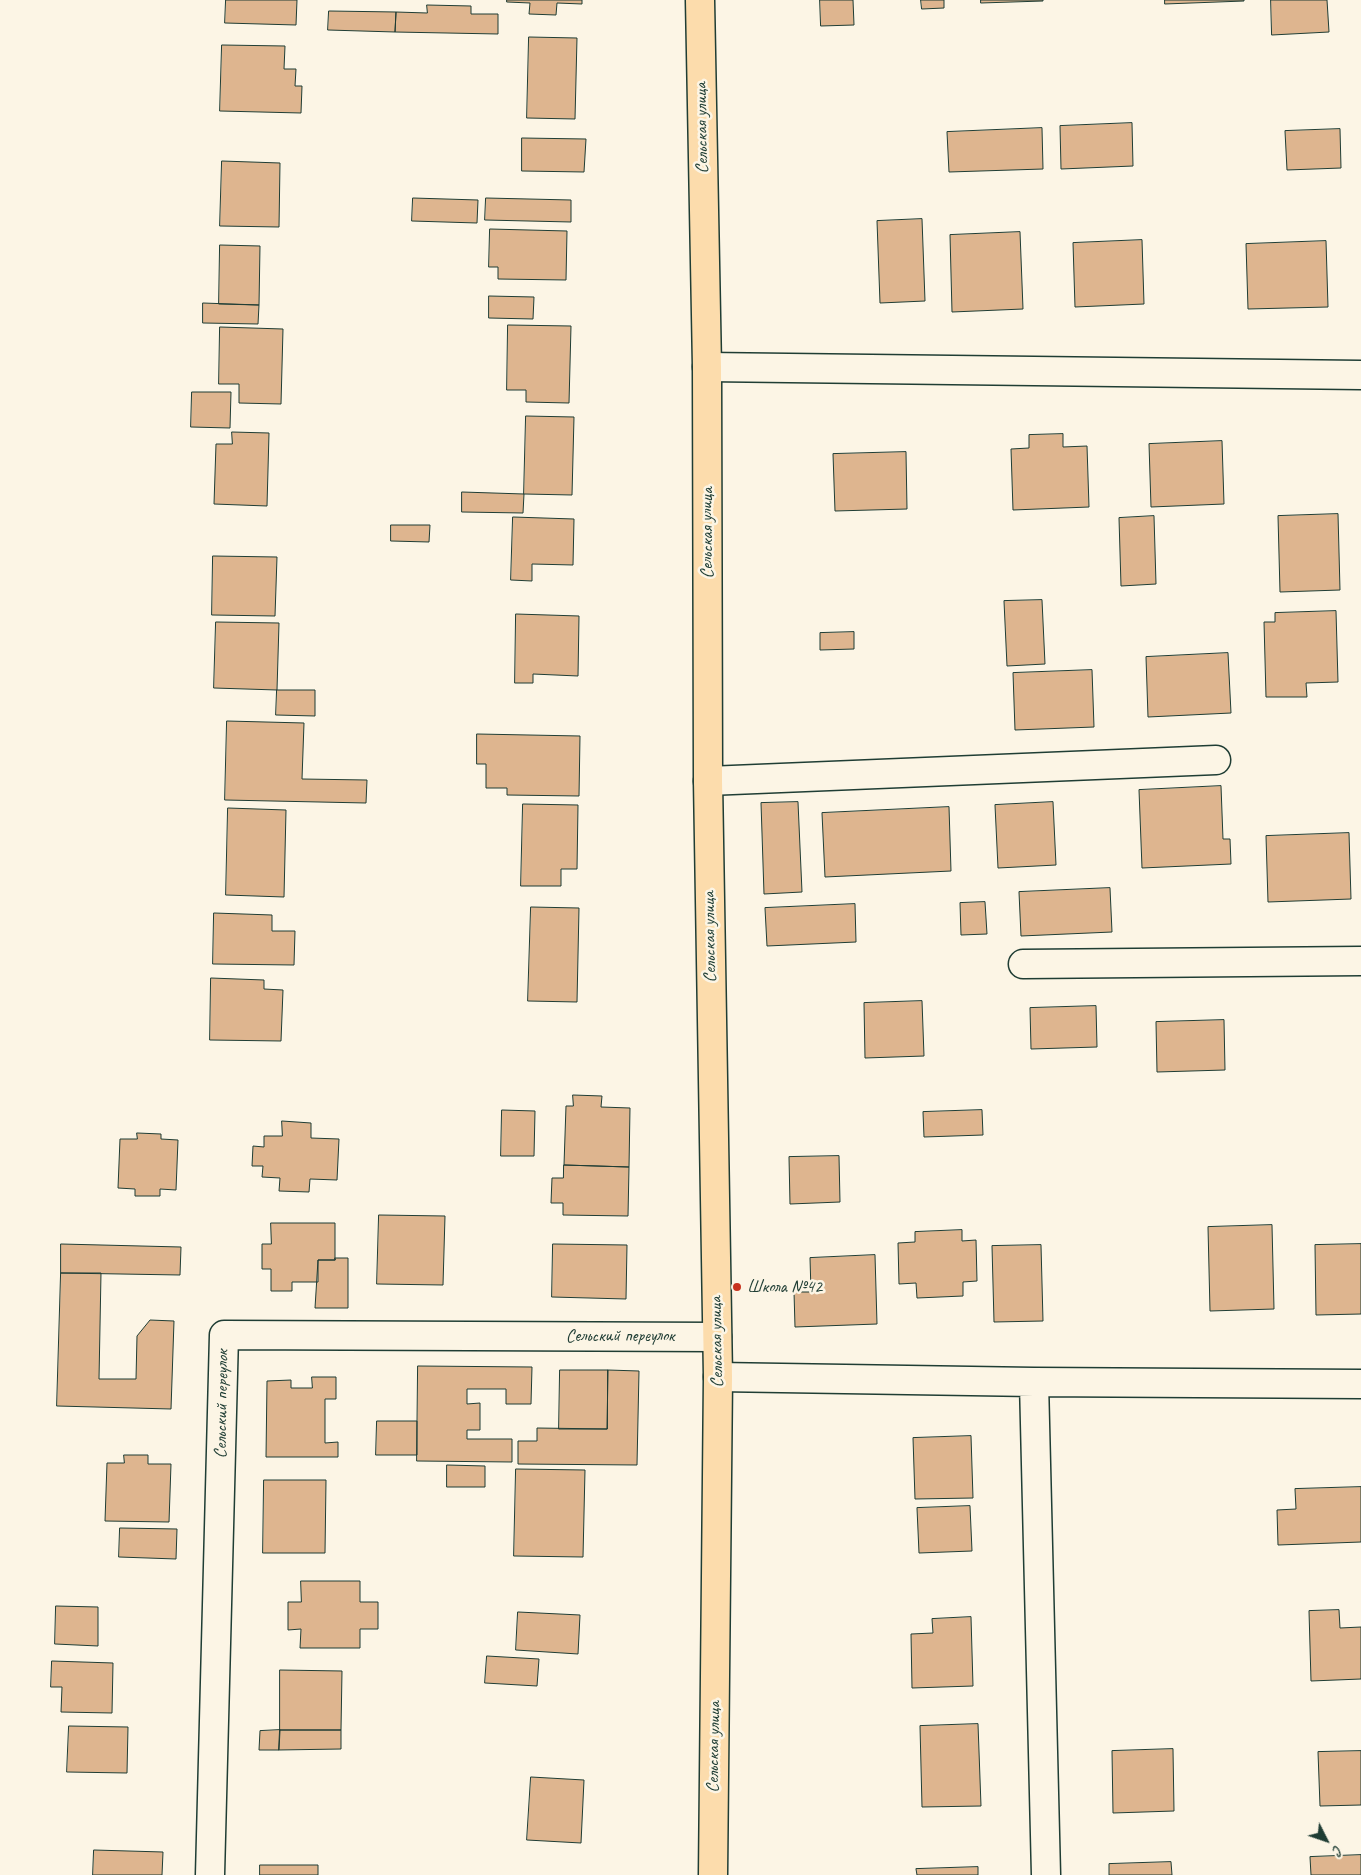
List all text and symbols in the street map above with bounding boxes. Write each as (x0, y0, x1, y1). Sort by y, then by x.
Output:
street label: Сельская улица (690, 82, 714, 174)
street label: Сельская улица (696, 487, 718, 579)
street label: Сельская улица (698, 891, 722, 983)
place label: Школа №42 (747, 1276, 822, 1298)
marker: Школа №42 (731, 1281, 743, 1293)
street label: Сельская улица (705, 1296, 729, 1388)
street label: Сельский переулок (566, 1325, 674, 1347)
street label: Сельский переулок (210, 1349, 234, 1459)
street label: Сельская улица (702, 1701, 726, 1793)
north arrow (1301, 1815, 1351, 1865)
text: С (1329, 1842, 1346, 1858)

